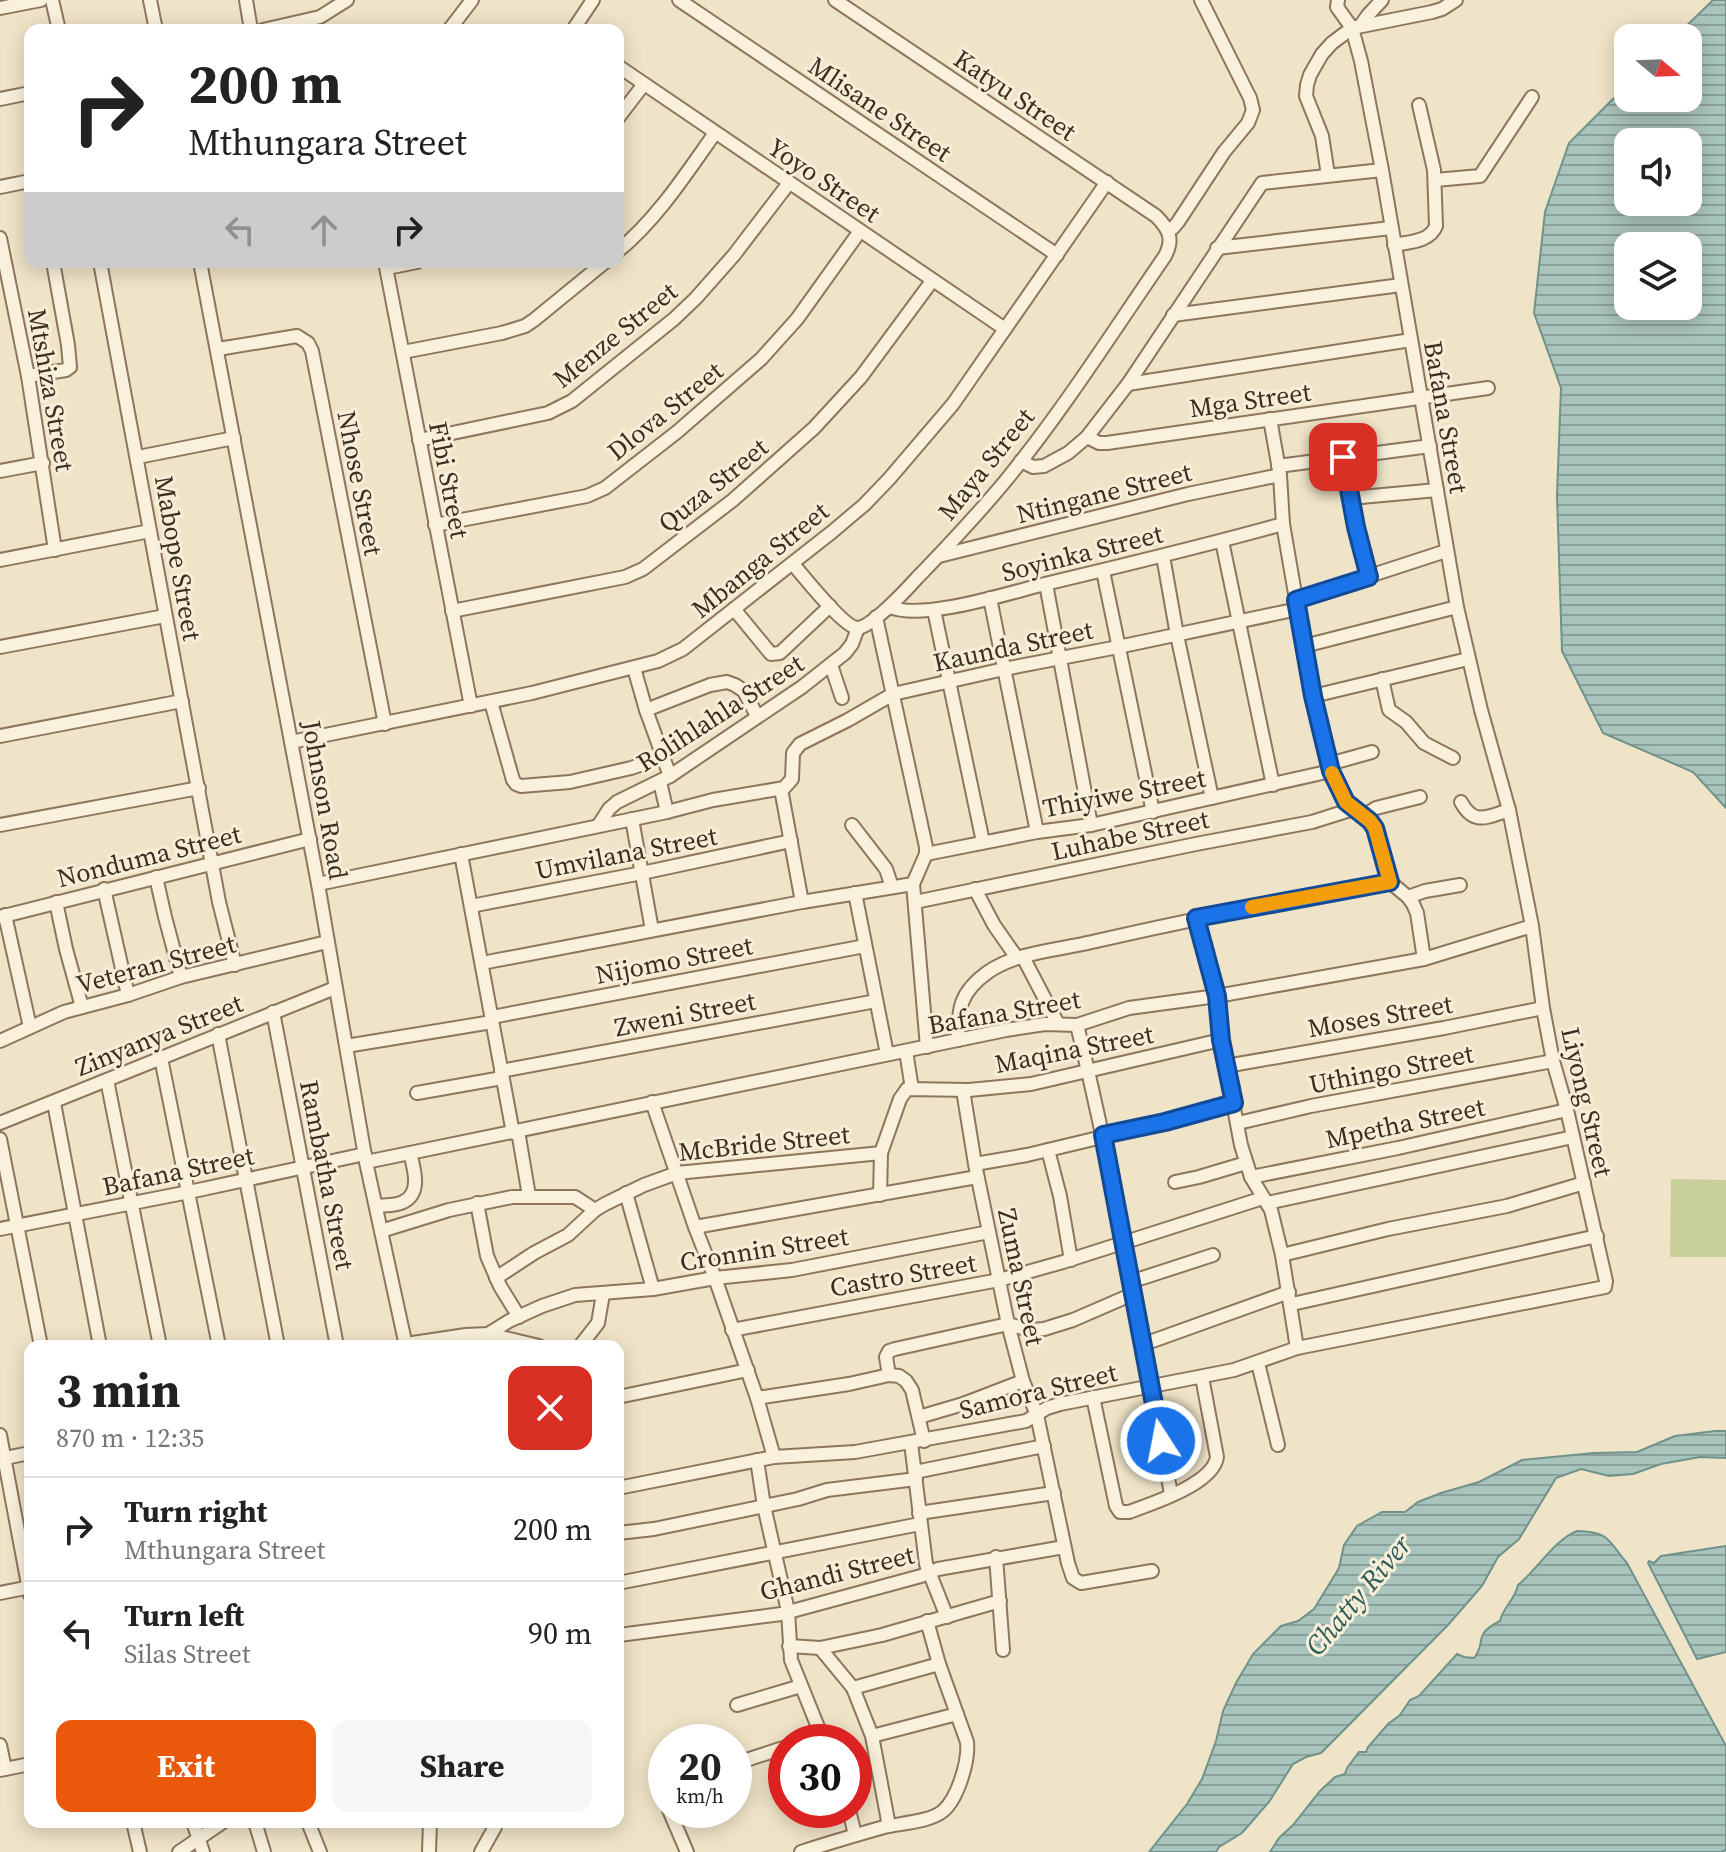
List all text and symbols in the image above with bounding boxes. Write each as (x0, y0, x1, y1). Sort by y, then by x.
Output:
north arrow (1614, 24, 1702, 112)
map controls (1614, 24, 1702, 320)
street label: Katyu Street (947, 41, 1084, 150)
text: 200 m (188, 45, 342, 122)
street label: Mlisane Street (801, 48, 959, 171)
icon: right (56, 56, 160, 160)
text: Mthungara Street (188, 118, 467, 167)
button: sound (1614, 128, 1702, 216)
street label: Yoyo Street (761, 129, 888, 231)
icon: left (218, 208, 262, 252)
icon: ahead (302, 208, 346, 252)
icon: right (386, 208, 430, 252)
button: layers (1614, 232, 1702, 320)
street label: Menze Street (545, 273, 685, 396)
street label: Mtshiza Street (19, 306, 83, 475)
street label: Bafana Street (1415, 338, 1477, 497)
street label: Dlova Street (599, 353, 731, 469)
street label: Mga Street (1187, 374, 1314, 426)
street label: Maya Street (929, 400, 1043, 528)
street label: Nhose Street (328, 408, 392, 559)
street label: Fibi Street (420, 418, 478, 542)
pin (1309, 423, 1377, 491)
street label: Quza Street (650, 429, 776, 540)
icon: arrive (1321, 435, 1365, 479)
street label: Ntingane Street (1013, 454, 1196, 532)
street label: Mabope Street (146, 473, 210, 644)
street label: Mbanga Street (684, 493, 837, 626)
street label: Soyinka Street (998, 515, 1167, 590)
street label: Kaunda Street (930, 611, 1097, 680)
street label: Rolihlahla Street (630, 645, 811, 780)
street label: Johnson Road (293, 717, 357, 883)
street label: Thiyiwe Street (1039, 759, 1209, 826)
street label: Luhabe Street (1048, 801, 1213, 869)
street label: Nonduma Street (53, 816, 245, 896)
street label: Umvilana Street (532, 818, 721, 888)
street label: Veteran Street (72, 925, 240, 1003)
street label: Nijomo Street (592, 927, 756, 993)
street label: Bafana Street (925, 981, 1084, 1043)
street label: Zweni Street (611, 983, 759, 1045)
street label: Zinyanya Street (70, 985, 248, 1085)
street label: Moses Street (1305, 985, 1456, 1046)
street label: Maqina Street (992, 1016, 1157, 1082)
street label: Liyong Street (1552, 1024, 1622, 1181)
street label: Uthingo Street (1306, 1035, 1477, 1103)
street label: Rambatha Street (291, 1077, 363, 1273)
street label: Mpetha Street (1322, 1088, 1488, 1157)
street label: McBride Street (677, 1116, 852, 1170)
street label: Bafana Street (99, 1137, 258, 1205)
street label: Zuma Street (989, 1205, 1053, 1349)
street label: Cronnin Street (677, 1218, 851, 1280)
street label: Castro Street (827, 1244, 979, 1306)
street label: Samora Street (955, 1354, 1121, 1428)
text: 3 min (56, 1357, 181, 1423)
button: close (508, 1366, 592, 1450)
position arrow (1119, 1399, 1203, 1483)
text: 870 m · 12:35 (56, 1420, 204, 1456)
text: Turn right (124, 1491, 267, 1532)
icon: right (56, 1507, 100, 1551)
text: 200 m (513, 1509, 592, 1550)
water label: Chatty River (1296, 1526, 1420, 1663)
text: Mthungara Street (124, 1532, 325, 1568)
street label: Ghandi Street (756, 1536, 919, 1610)
text: Turn left (124, 1595, 244, 1636)
icon: left (56, 1611, 100, 1655)
text: 90 m (528, 1613, 592, 1654)
text: Silas Street (124, 1636, 250, 1672)
button: Exit (56, 1720, 316, 1812)
button: Share (332, 1720, 592, 1812)
speed limit sign: 30 (768, 1724, 872, 1828)
text: 20 (678, 1739, 722, 1793)
text: km/h (676, 1782, 724, 1810)

